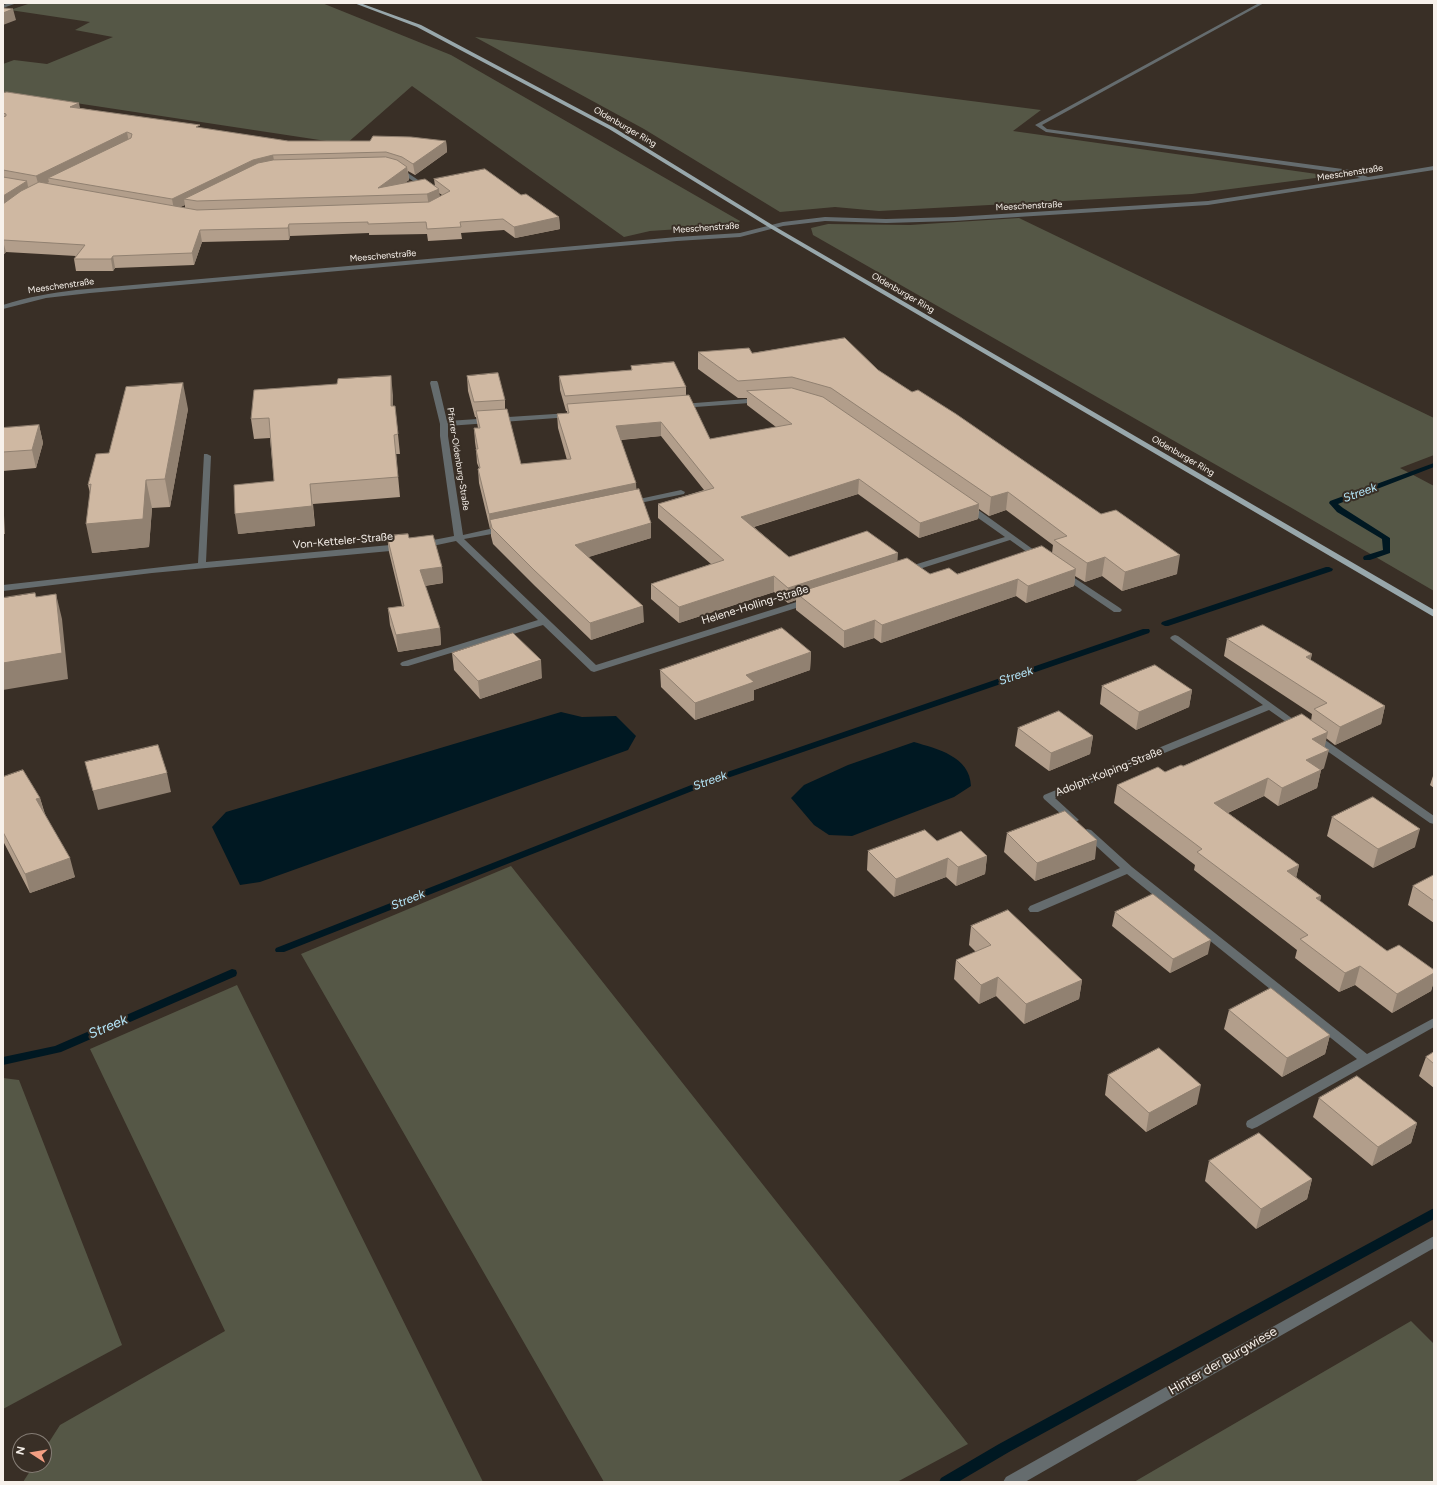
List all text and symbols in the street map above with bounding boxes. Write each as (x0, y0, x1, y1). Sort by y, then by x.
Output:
street label: Oldenburger Ring (592, 105, 658, 149)
street label: Meeschenstraße (1316, 162, 1384, 184)
street label: Meeschenstraße (995, 199, 1063, 213)
street label: Meeschenstraße (672, 220, 740, 236)
street label: Meeschenstraße (349, 248, 417, 264)
street label: Oldenburger Ring (870, 271, 936, 315)
street label: Meeschenstraße (27, 276, 95, 296)
street label: Pfarrer-Oldenburg-Straße (445, 407, 471, 511)
street label: Oldenburger Ring (1150, 434, 1216, 478)
water label: Streek (1341, 480, 1379, 506)
street label: Von-Ketteler-Straße (292, 530, 394, 552)
street label: Helene-Holling-Straße (700, 582, 810, 628)
water label: Streek (997, 663, 1035, 689)
street label: Adolph-Kolping-Straße (1054, 745, 1164, 799)
water label: Streek (691, 768, 729, 794)
water label: Streek (389, 887, 427, 913)
water label: Streek (86, 1011, 130, 1043)
street label: Hinter der Burgwiese (1166, 1324, 1280, 1398)
north arrow (12, 1433, 52, 1473)
text: N (14, 1445, 28, 1456)

